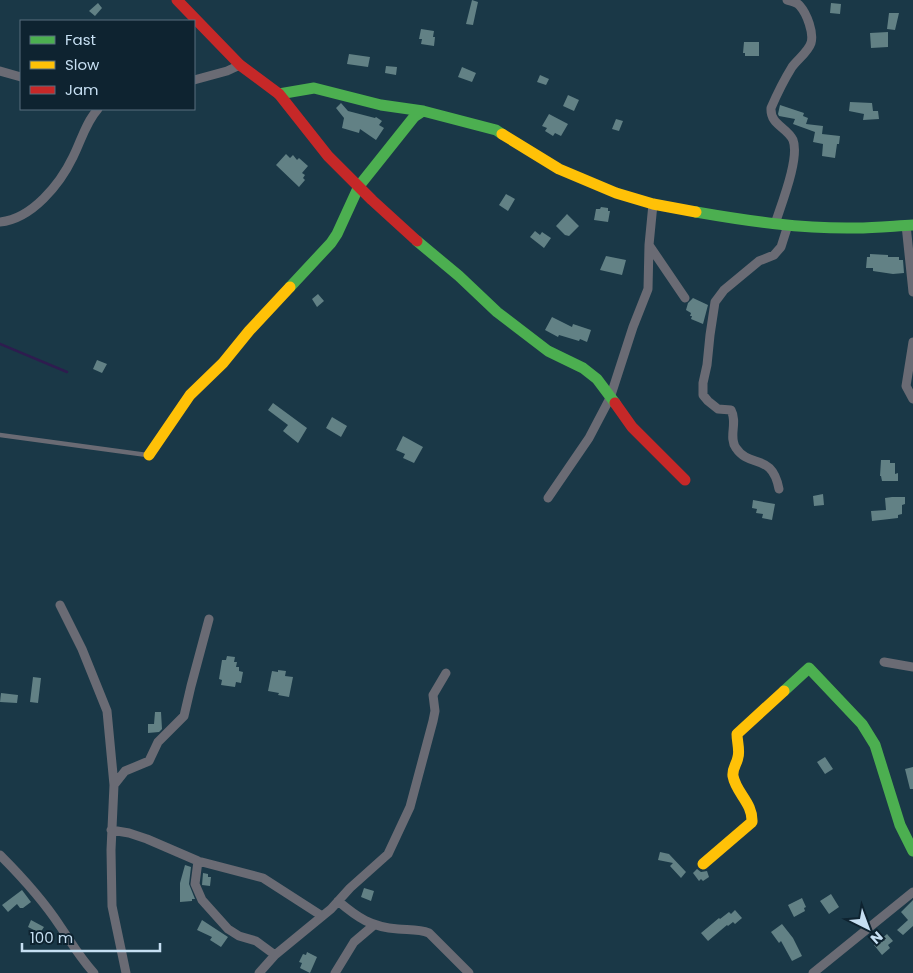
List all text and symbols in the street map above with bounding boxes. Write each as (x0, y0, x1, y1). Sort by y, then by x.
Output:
legend (20, 20, 195, 110)
text: Fast (65, 29, 96, 50)
text: Slow (65, 54, 100, 75)
text: Jam (65, 79, 99, 100)
north arrow (843, 903, 893, 953)
scale bar (22, 920, 160, 952)
text: 100 m (30, 927, 73, 948)
text: N (866, 927, 887, 949)

